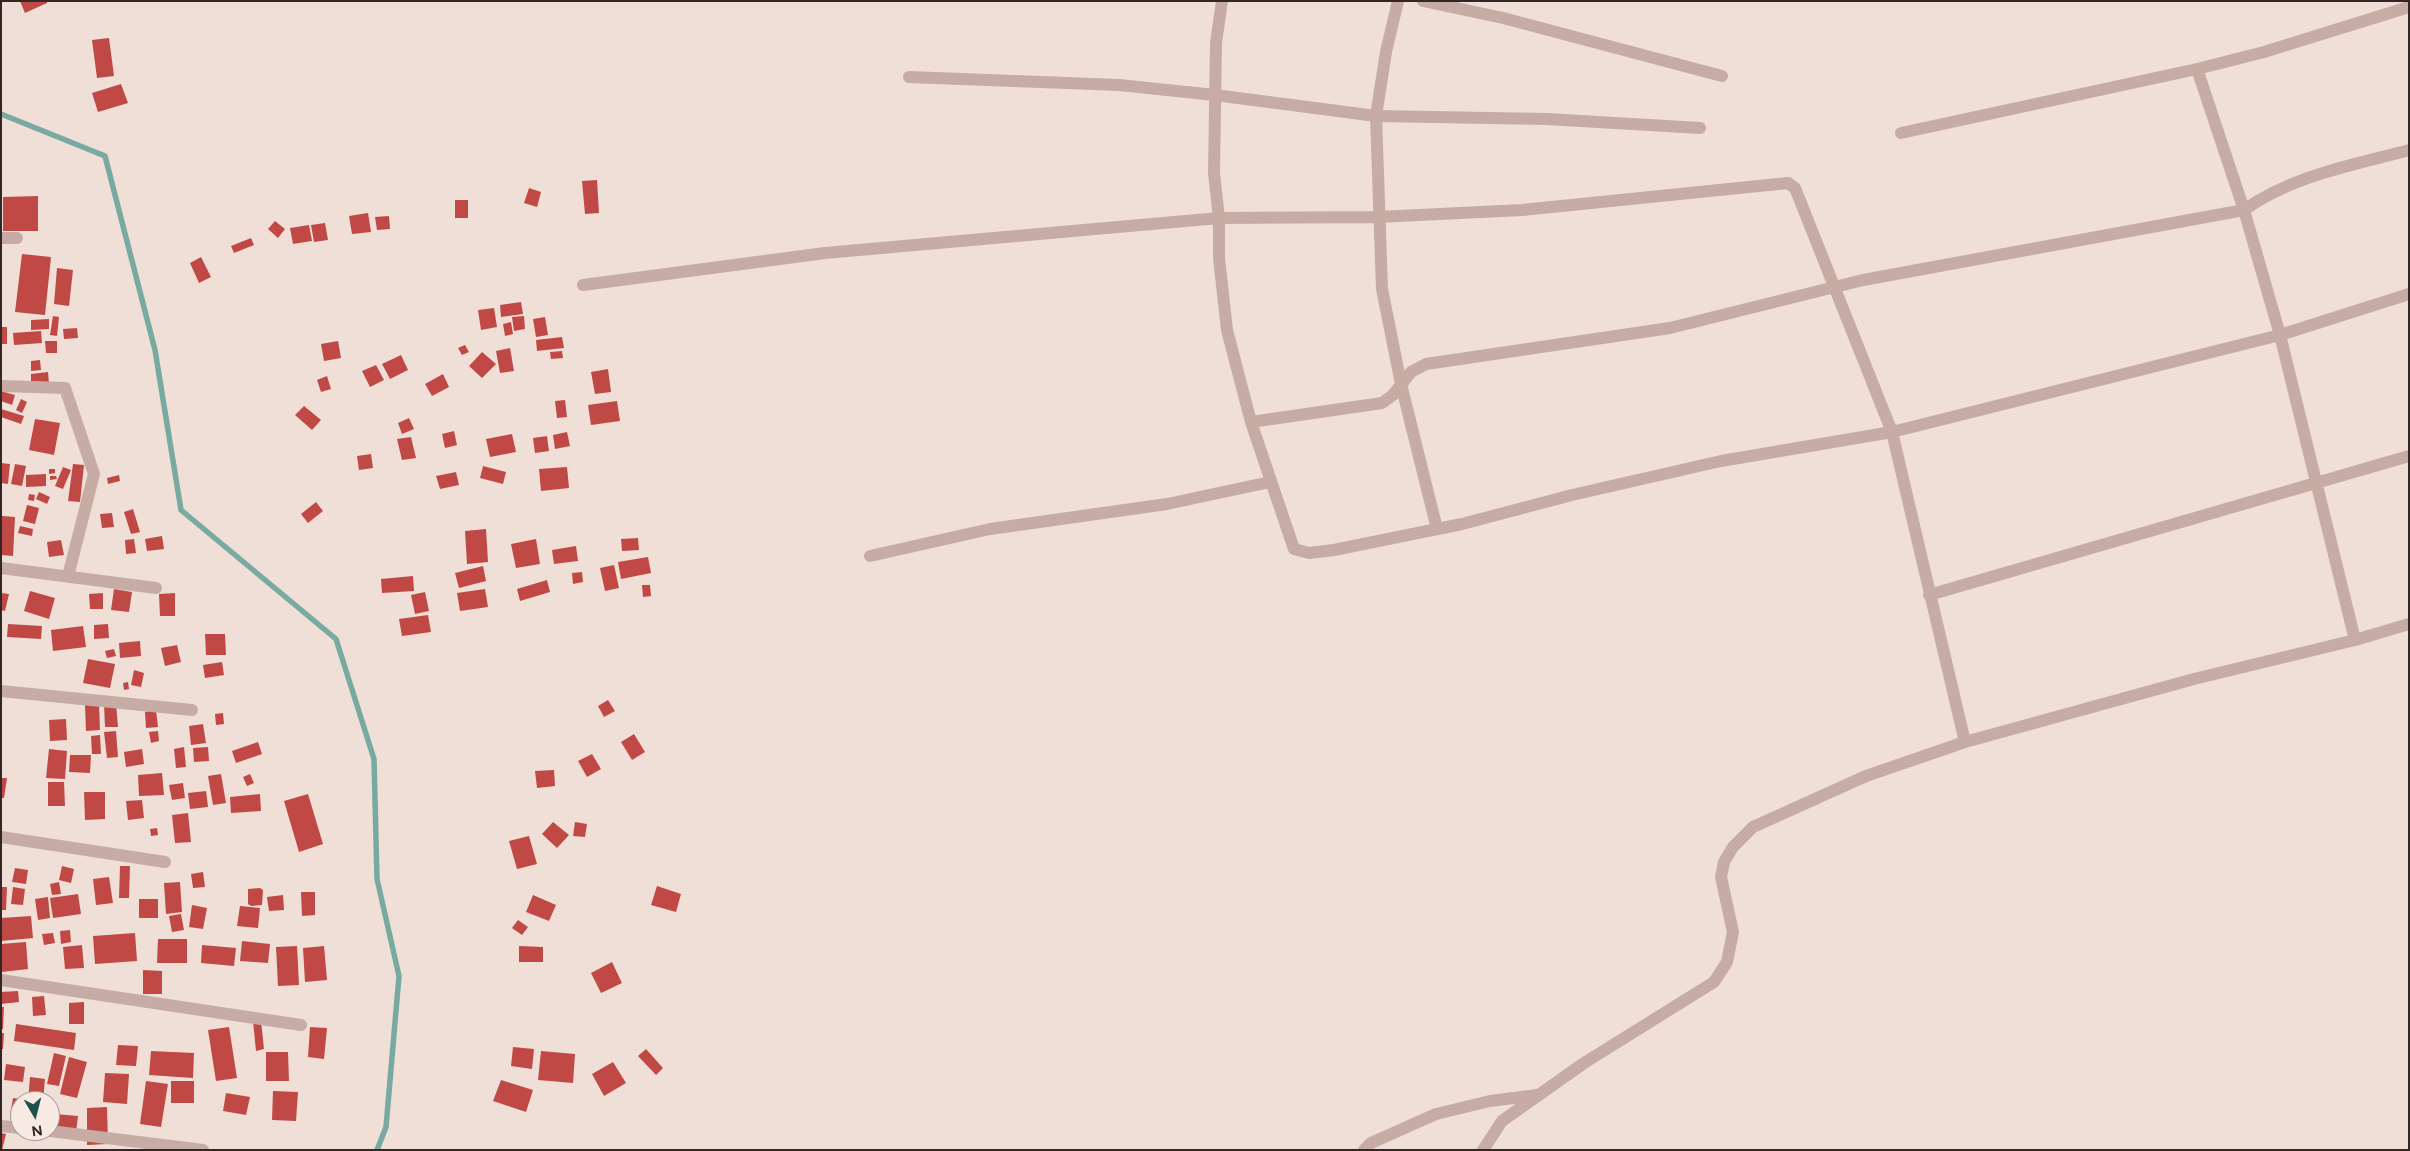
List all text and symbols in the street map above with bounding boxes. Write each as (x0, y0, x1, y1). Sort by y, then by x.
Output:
north arrow (10, 1091, 60, 1141)
text: N (30, 1121, 44, 1140)

